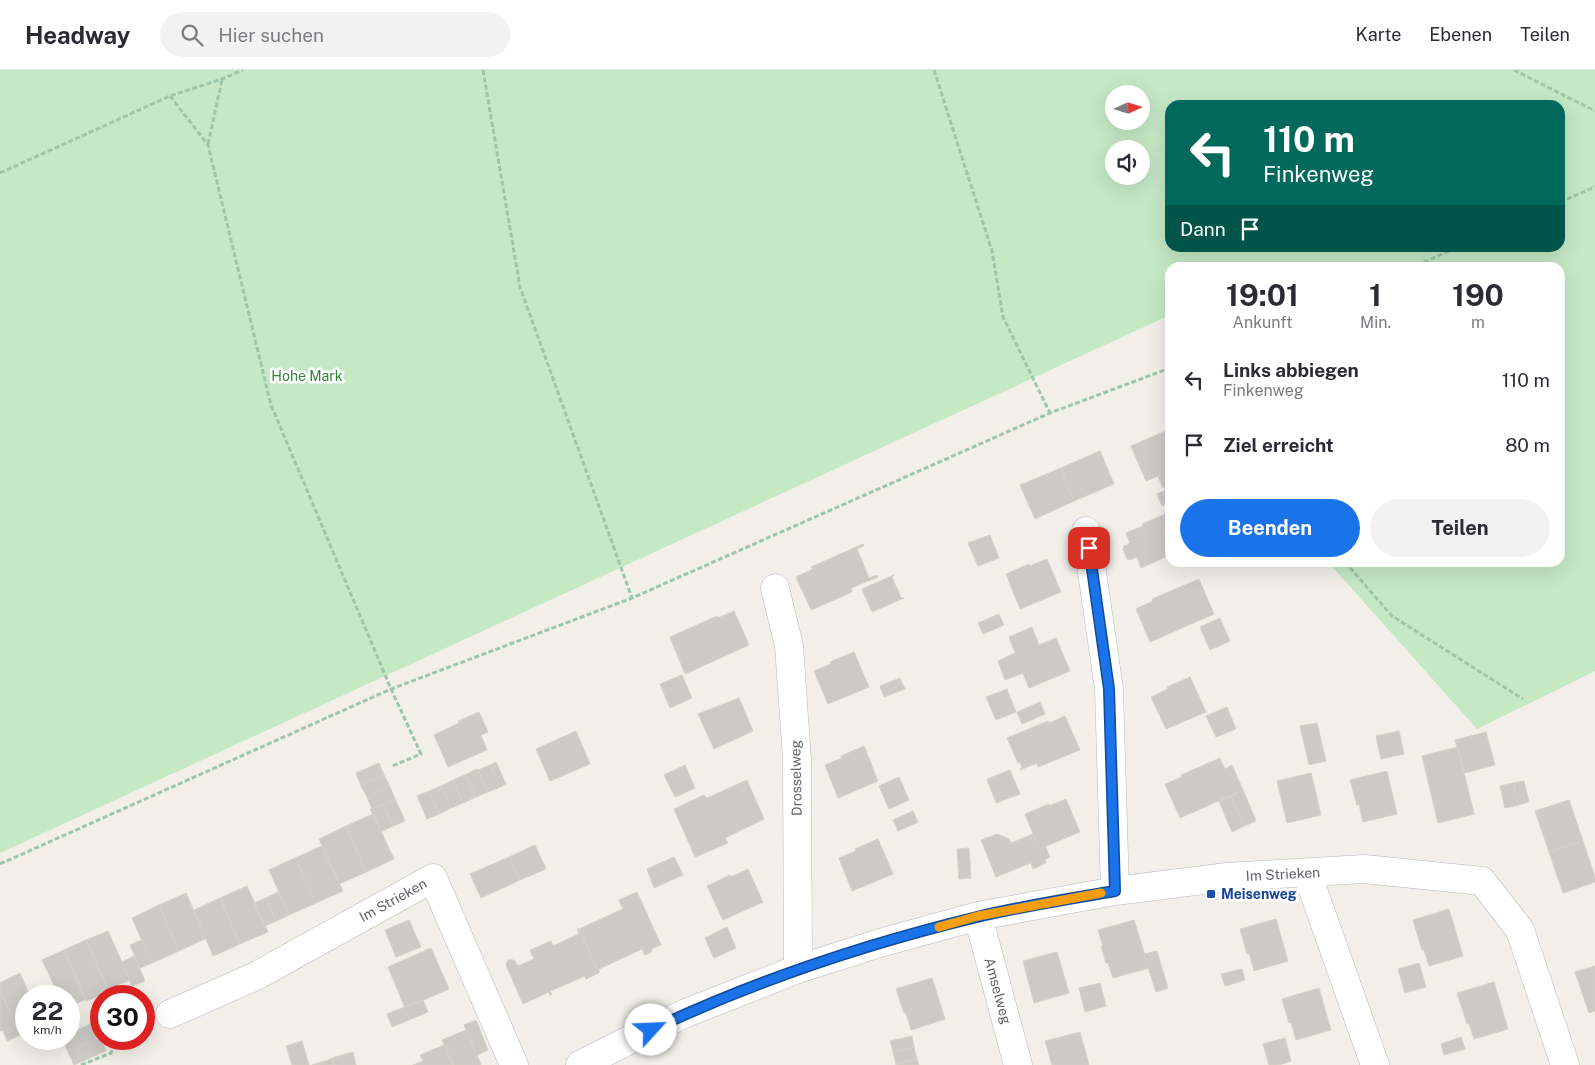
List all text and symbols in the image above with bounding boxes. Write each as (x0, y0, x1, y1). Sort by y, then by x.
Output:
search box (160, 12, 510, 57)
text: Headway (25, 21, 130, 49)
icon: search (178, 21, 206, 49)
text: Hier suchen (218, 24, 324, 46)
text: Karte (1356, 24, 1401, 45)
text: Ebenen (1429, 24, 1492, 45)
text: Teilen (1520, 24, 1570, 45)
north arrow (1105, 85, 1150, 130)
map controls (1105, 85, 1150, 185)
text: 110 m (1263, 119, 1355, 160)
icon: left (1180, 120, 1245, 185)
button: sound (1105, 140, 1150, 185)
text: Finkenweg (1263, 161, 1374, 187)
icon: arrive (1236, 215, 1264, 243)
text: Dann (1180, 218, 1226, 240)
text: 19:01 (1226, 277, 1299, 313)
text: 1 (1369, 277, 1382, 313)
text: 190 (1452, 277, 1504, 313)
text: Ankunft (1233, 313, 1292, 332)
text: Min. (1360, 313, 1391, 332)
text: m (1471, 313, 1485, 332)
text: Links abbiegen (1223, 359, 1359, 381)
icon: left (1180, 366, 1208, 394)
park label: Hohe Mark (271, 368, 343, 384)
text: 110 m (1502, 369, 1550, 391)
text: Finkenweg (1223, 381, 1304, 400)
icon: arrive (1180, 431, 1208, 459)
text: Ziel erreicht (1223, 434, 1334, 456)
text: 80 m (1505, 434, 1550, 456)
button: Beenden (1180, 499, 1360, 557)
button: Teilen (1370, 499, 1550, 557)
pin (1068, 527, 1110, 569)
icon: arrive (1075, 534, 1103, 562)
street label: Drosselweg (787, 739, 805, 816)
street label: Im Strieken (1245, 864, 1321, 884)
street label: Im Strieken (357, 875, 429, 925)
place label: Meisenweg (1221, 886, 1297, 902)
marker: Meisenweg (1205, 888, 1217, 900)
street label: Amselweg (981, 956, 1015, 1026)
speed limit sign: 30 (90, 985, 155, 1050)
text: 22 (32, 996, 63, 1026)
position arrow (624, 1003, 676, 1055)
text: km/h (33, 1023, 62, 1037)

